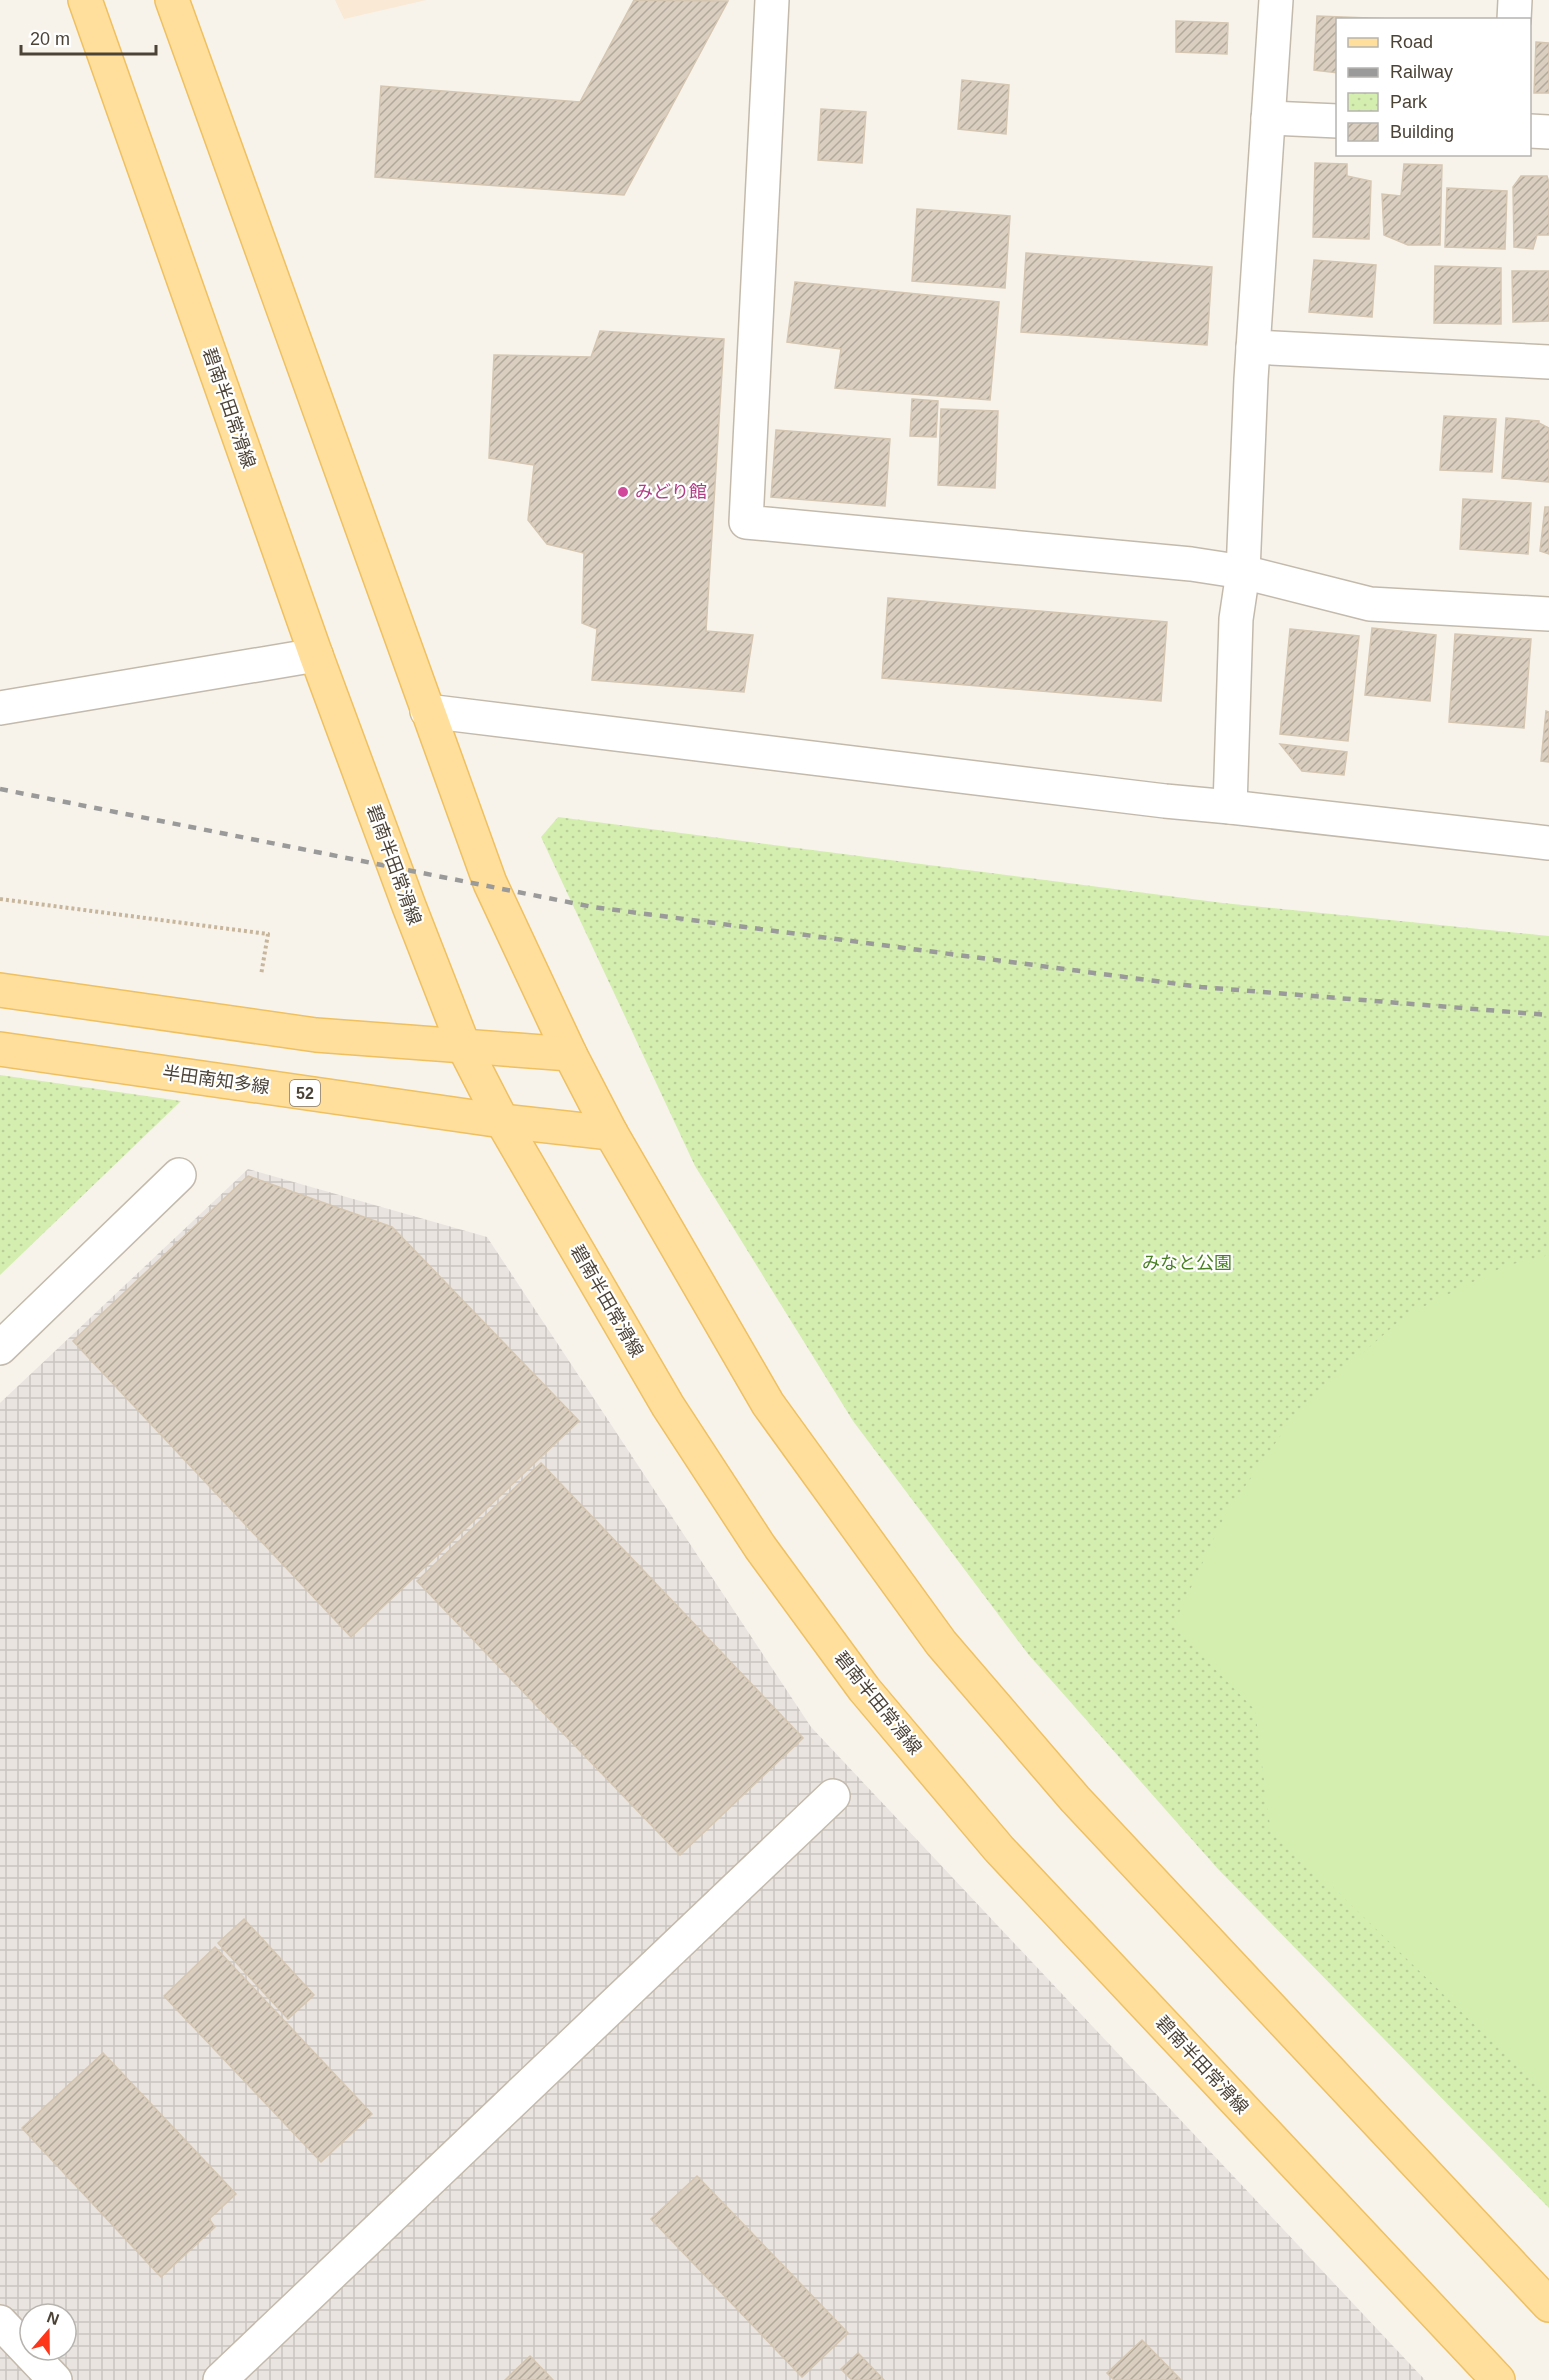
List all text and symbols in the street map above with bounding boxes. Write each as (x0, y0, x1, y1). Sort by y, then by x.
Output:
scale bar (21, 18, 156, 56)
legend (1336, 18, 1531, 156)
text: 20 m (30, 29, 70, 49)
text: Road (1390, 32, 1433, 52)
text: Railway (1390, 62, 1453, 82)
text: Park (1390, 92, 1428, 112)
text: Building (1390, 122, 1454, 142)
street label: 碧南半田常滑線 (199, 345, 259, 471)
place label: みどり館 (635, 482, 707, 502)
marker: みどり館 (616, 485, 630, 499)
street label: 碧南半田常滑線 (363, 802, 425, 928)
street label: 半田南知多線 (161, 1063, 271, 1097)
road number: 52 (290, 1080, 320, 1106)
street label: 碧南半田常滑線 (567, 1241, 647, 1361)
park label: みなと公園 (1142, 1253, 1232, 1273)
street label: 碧南半田常滑線 (831, 1648, 925, 1758)
street label: 碧南半田常滑線 (1152, 2012, 1252, 2118)
north arrow (18, 2302, 78, 2362)
text: N (45, 2308, 61, 2328)

